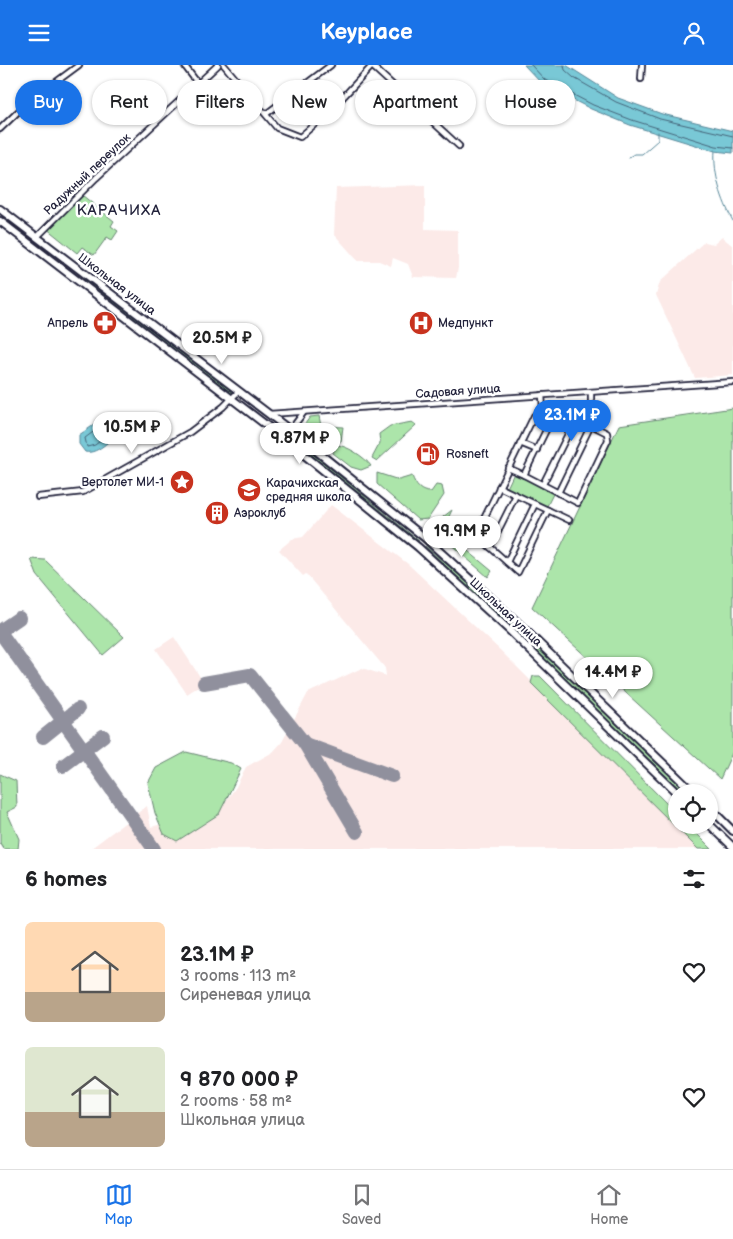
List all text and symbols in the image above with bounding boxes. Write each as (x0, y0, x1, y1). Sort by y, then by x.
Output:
icon: menu (25, 19, 53, 47)
text: Keyplace (320, 19, 413, 46)
icon: person (680, 19, 708, 47)
chip: Buy (15, 80, 82, 125)
chip: Rent (92, 80, 167, 125)
chip: Filters (177, 80, 263, 125)
chip: New (273, 80, 345, 125)
chip: Apartment (355, 80, 476, 125)
chip: House (486, 80, 575, 125)
street label: Радужный переулок (41, 130, 134, 219)
district label: КАРАЧИХА (77, 201, 161, 220)
street label: Школьная улица (75, 250, 159, 319)
pharmacy icon: Апрель (92, 310, 118, 336)
hospital icon: Медпункт (408, 310, 434, 336)
place label: Апрель (47, 316, 88, 331)
place label: Медпункт (438, 316, 494, 331)
pin: 20.5M ₽ (176, 323, 268, 365)
text: 20.5M ₽ (192, 329, 252, 348)
street label: Садовая улица (415, 381, 501, 402)
pin: 23.1M ₽ (526, 399, 618, 442)
text: 23.1M ₽ (544, 406, 600, 425)
pin: 10.5M ₽ (86, 411, 178, 454)
text: 10.5M ₽ (104, 418, 160, 437)
pin: 9.87M ₽ (254, 423, 346, 465)
text: 9.87M ₽ (271, 429, 329, 448)
fuel station icon: Rosneft (415, 441, 441, 467)
place label: Rosneft (446, 447, 489, 462)
place icon: Вертолет МИ-1 (169, 469, 195, 495)
place label: Вертолет МИ-1 (81, 475, 164, 490)
place label: Карачихская средняя школа (266, 476, 351, 505)
school or university icon: Карачихская средняя школа (236, 477, 262, 503)
building icon: Аэроклуб (204, 500, 230, 526)
place label: Аэроклуб (233, 506, 286, 521)
pin: 19.9M ₽ (416, 515, 508, 558)
text: 19.9M ₽ (434, 522, 490, 541)
street label: Школьная улица (466, 575, 545, 650)
pin: 14.4M ₽ (567, 657, 659, 699)
text: 14.4M ₽ (585, 663, 641, 682)
map controls (668, 784, 718, 834)
button: locate (668, 784, 718, 834)
icon: filters (680, 865, 708, 893)
text: 6 homes (25, 867, 107, 892)
icon: home (65, 942, 125, 1002)
text: 23.1M ₽ (180, 942, 254, 967)
icon: heart (680, 958, 708, 986)
text: 3 rooms · 113 m² (180, 967, 296, 986)
text: Сиреневая улица (180, 986, 311, 1005)
icon: home (65, 1067, 125, 1127)
text: 9 870 000 ₽ (180, 1067, 298, 1092)
icon: heart (680, 1083, 708, 1111)
text: 2 rooms · 58 m² (180, 1092, 292, 1111)
text: Школьная улица (180, 1111, 305, 1130)
tab: Map (105, 1181, 133, 1228)
tab: Saved (342, 1181, 381, 1228)
tab: Home (590, 1181, 628, 1228)

